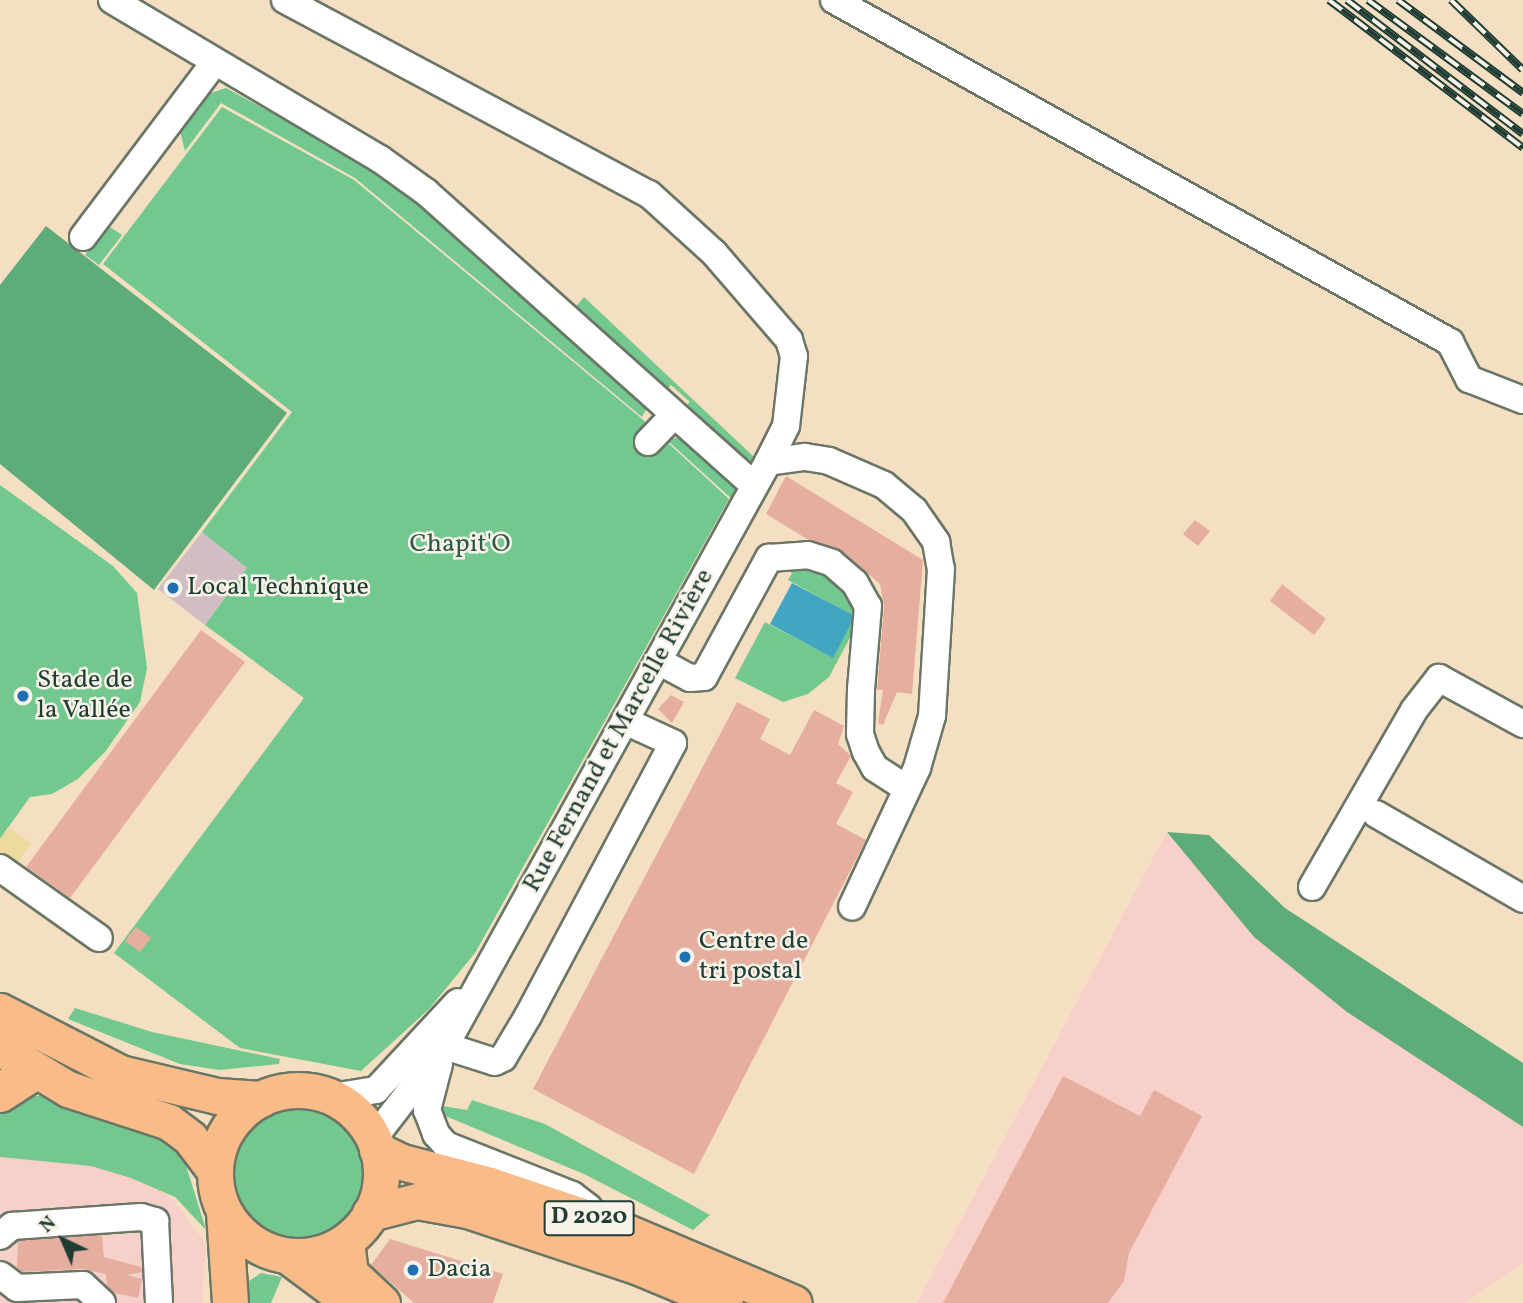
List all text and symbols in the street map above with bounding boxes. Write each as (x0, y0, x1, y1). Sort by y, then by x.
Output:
park label: Chapit'O (409, 529, 511, 561)
street label: Rue Fernand et Marcelle Rivière (517, 564, 721, 898)
place label: Local Technique (187, 572, 370, 604)
marker: Local Technique (165, 580, 181, 596)
place label: Stade de la Vallée (37, 665, 133, 726)
marker: Stade de la Vallée (15, 688, 31, 704)
place label: Centre de tri postal (699, 926, 808, 988)
marker: Centre de tri postal (677, 949, 693, 965)
road number: D 2020 (544, 1198, 634, 1238)
north arrow (28, 1205, 98, 1275)
text: N (34, 1211, 62, 1239)
place label: Dacia (427, 1254, 491, 1286)
marker: Dacia (405, 1262, 421, 1278)

